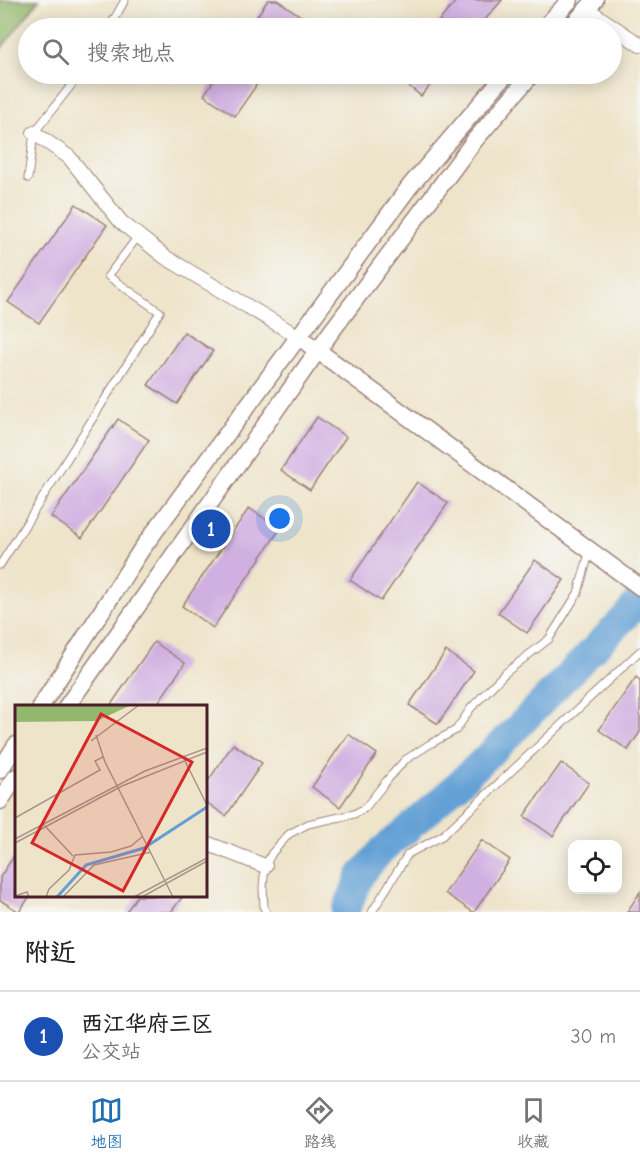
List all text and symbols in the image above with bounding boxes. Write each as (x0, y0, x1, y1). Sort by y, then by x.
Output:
search box (18, 18, 622, 84)
icon: search (39, 35, 72, 68)
text: 搜索地点 (87, 40, 175, 66)
your location (265, 504, 294, 533)
pin: 1 (192, 506, 230, 552)
inset map (15, 705, 207, 897)
map controls (568, 840, 622, 894)
button: locate (568, 840, 622, 894)
text: 附近 (24, 938, 76, 968)
text: 西江华府三区 (81, 1011, 213, 1037)
text: 1 (40, 1025, 47, 1048)
text: 30 m (570, 1025, 616, 1048)
text: 公交站 (81, 1040, 141, 1063)
tab: 地图 (90, 1094, 123, 1152)
tab: 路线 (303, 1094, 336, 1152)
tab: 收藏 (517, 1094, 550, 1152)

